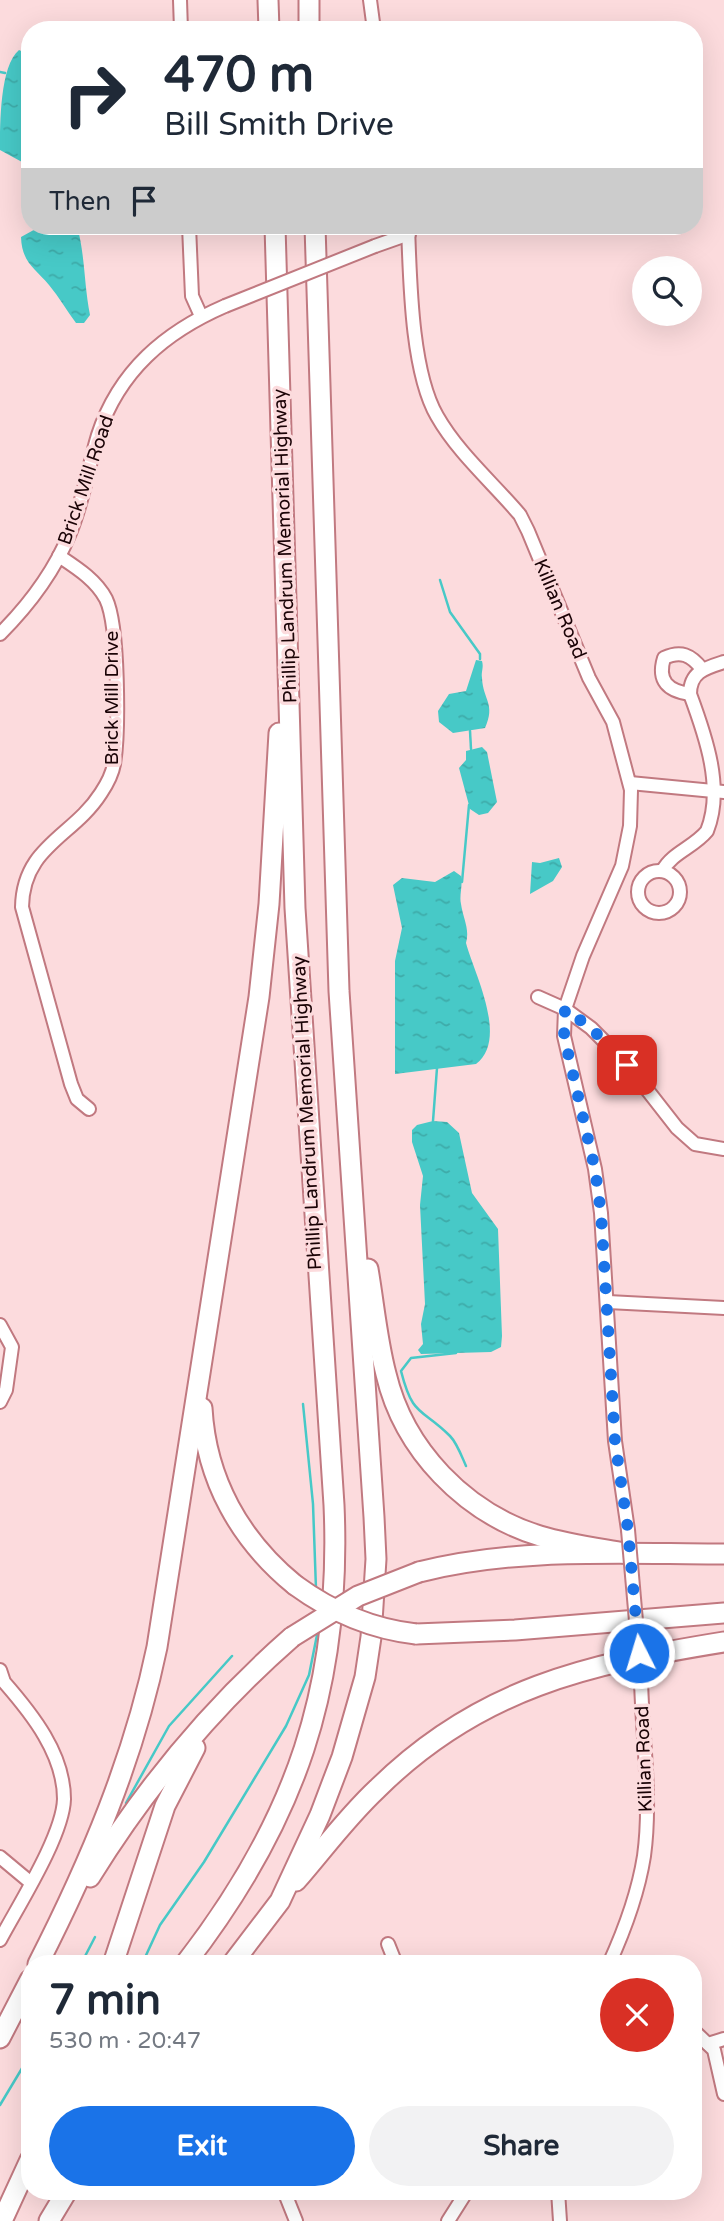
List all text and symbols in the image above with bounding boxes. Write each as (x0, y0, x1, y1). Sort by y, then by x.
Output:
text: 470 m (164, 46, 314, 105)
icon: right (49, 49, 140, 140)
text: Bill Smith Drive (164, 106, 394, 144)
icon: arrive (125, 182, 163, 220)
text: Then (49, 186, 111, 217)
map controls (632, 256, 702, 326)
button: search (632, 256, 702, 326)
street label: Phillip Landrum Memorial Highway (269, 388, 301, 704)
street label: Brick Mill Road (54, 412, 118, 548)
street label: Killian Road (529, 556, 591, 662)
street label: Brick Mill Drive (101, 631, 123, 765)
street label: Phillip Landrum Memorial Highway (288, 955, 326, 1271)
pin (597, 1035, 657, 1095)
icon: arrive (608, 1046, 646, 1084)
position arrow (602, 1616, 676, 1690)
street label: Killian Road (631, 1705, 657, 1813)
text: 7 min (49, 1975, 161, 2026)
button: close (600, 1978, 674, 2052)
text: 530 m · 20:47 (49, 2027, 201, 2055)
button: Exit (49, 2106, 355, 2186)
button: Share (369, 2106, 674, 2186)

